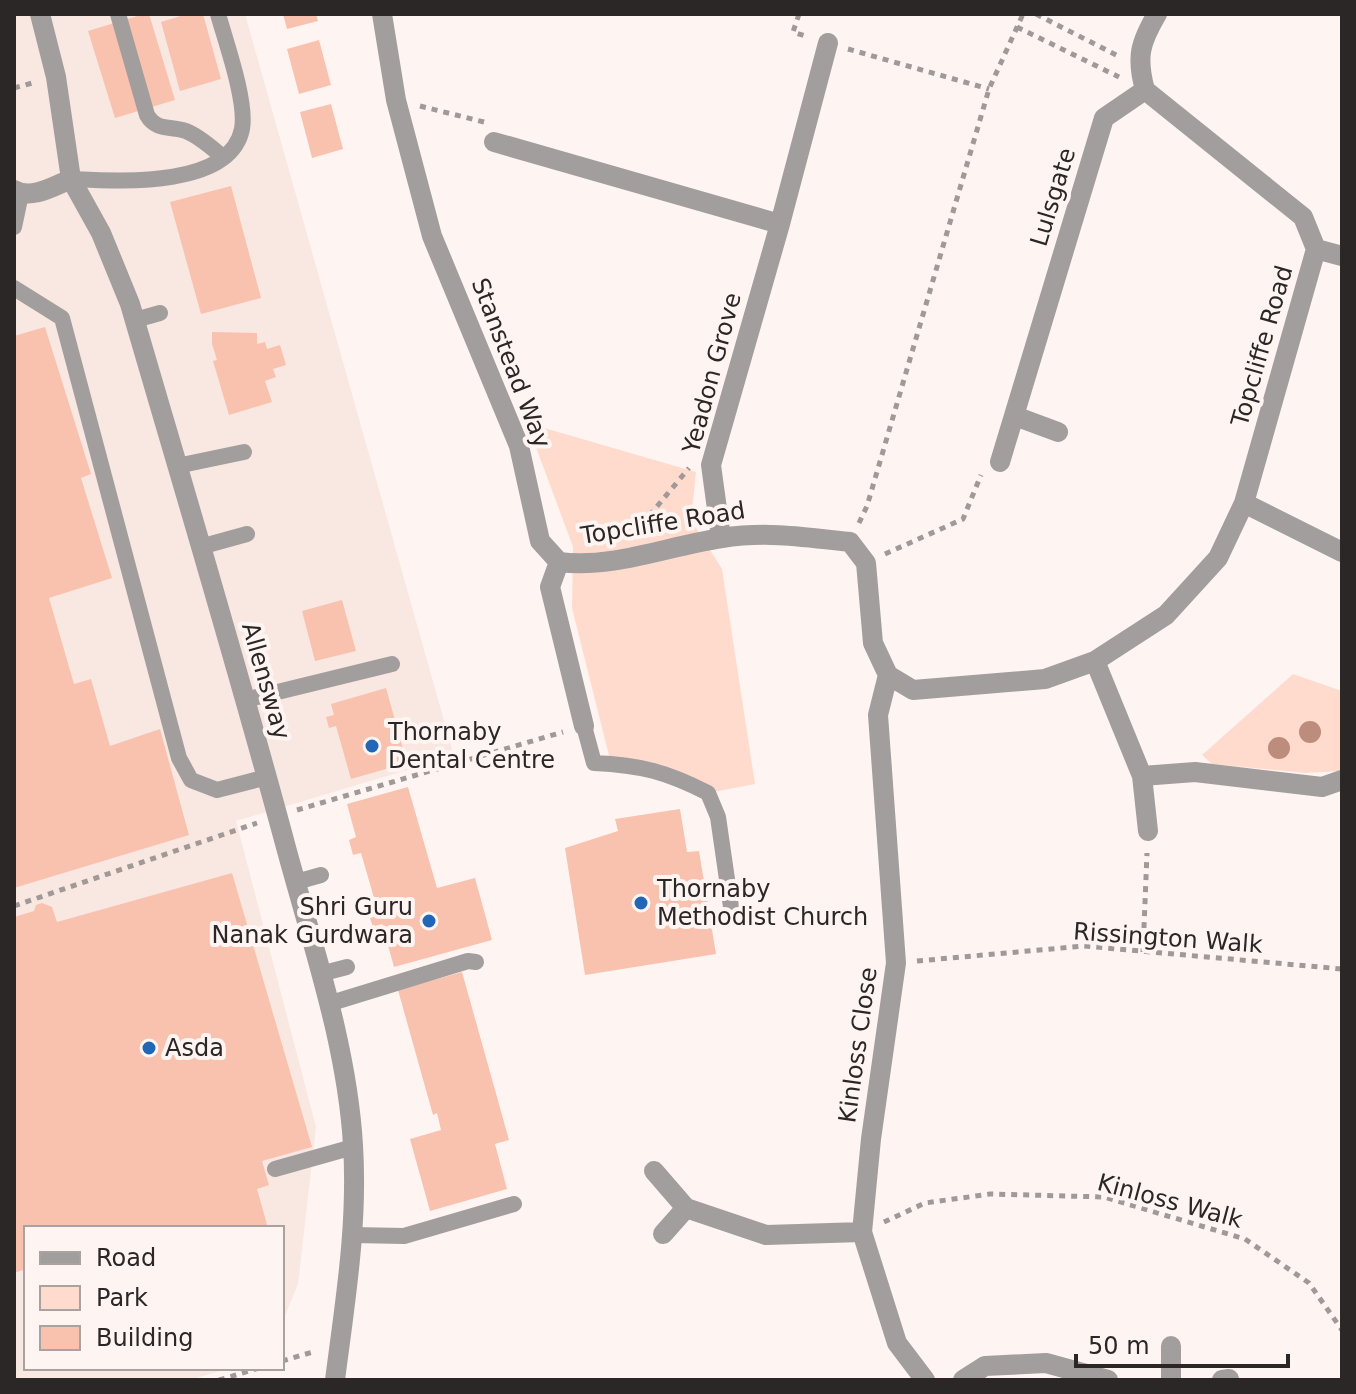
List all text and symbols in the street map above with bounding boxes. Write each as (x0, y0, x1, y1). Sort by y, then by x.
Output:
street label: Lulsgate (1025, 144, 1081, 250)
street label: Topcliffe Road (1225, 262, 1298, 431)
street label: Stanstead Way (466, 274, 556, 452)
street label: Yeadon Grove (677, 290, 747, 457)
street label: Topcliffe Road (578, 496, 747, 550)
street label: Allensway (236, 619, 296, 743)
place label: Thornaby Dental Centre (387, 718, 555, 774)
marker: Thornaby Dental Centre (363, 737, 381, 755)
place label: Thornaby Methodist Church (656, 875, 868, 931)
place label: Shri Guru Nanak Gurdwara (211, 893, 413, 949)
marker: Thornaby Methodist Church (632, 894, 650, 912)
marker: Shri Guru Nanak Gurdwara (420, 912, 438, 930)
street label: Rissington Walk (1072, 917, 1264, 959)
street label: Kinloss Close (833, 965, 883, 1125)
place label: Asda (165, 1034, 224, 1062)
marker: Asda (140, 1039, 158, 1057)
street label: Kinloss Walk (1094, 1168, 1246, 1234)
legend (24, 1226, 284, 1370)
text: Road (96, 1244, 156, 1272)
text: Park (96, 1284, 148, 1312)
scale bar (1076, 1318, 1288, 1368)
text: Building (96, 1324, 193, 1352)
text: 50 m (1088, 1332, 1150, 1360)

